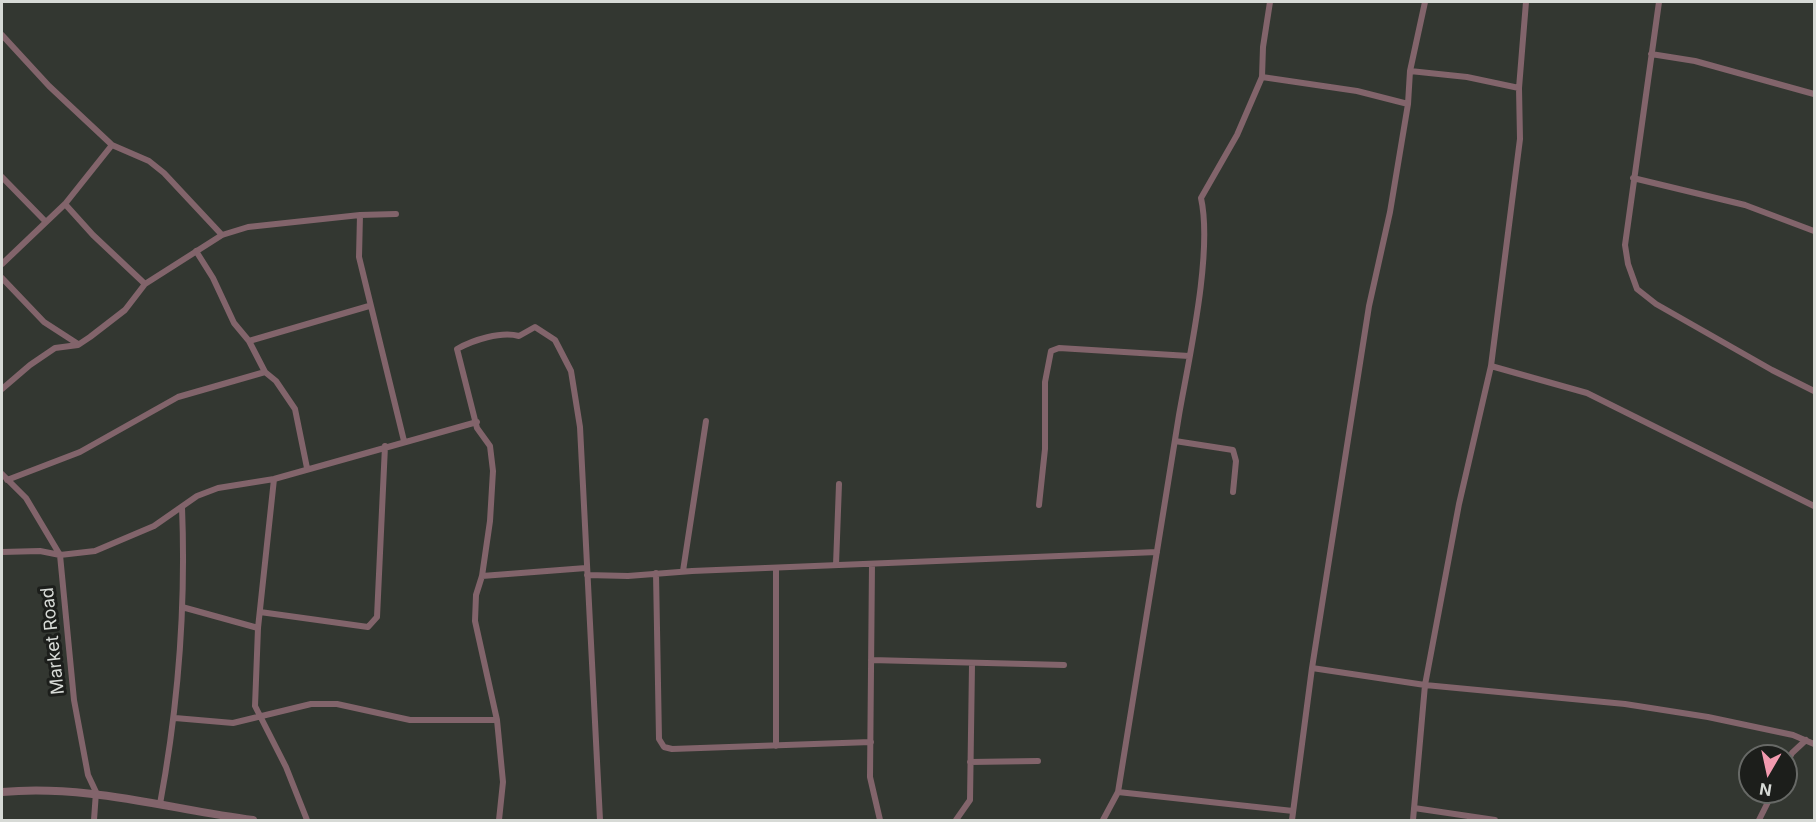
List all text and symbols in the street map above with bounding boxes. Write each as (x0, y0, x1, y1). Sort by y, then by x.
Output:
street label: Market Road (37, 586, 69, 696)
north arrow (1738, 744, 1798, 804)
text: N (1758, 779, 1773, 801)

